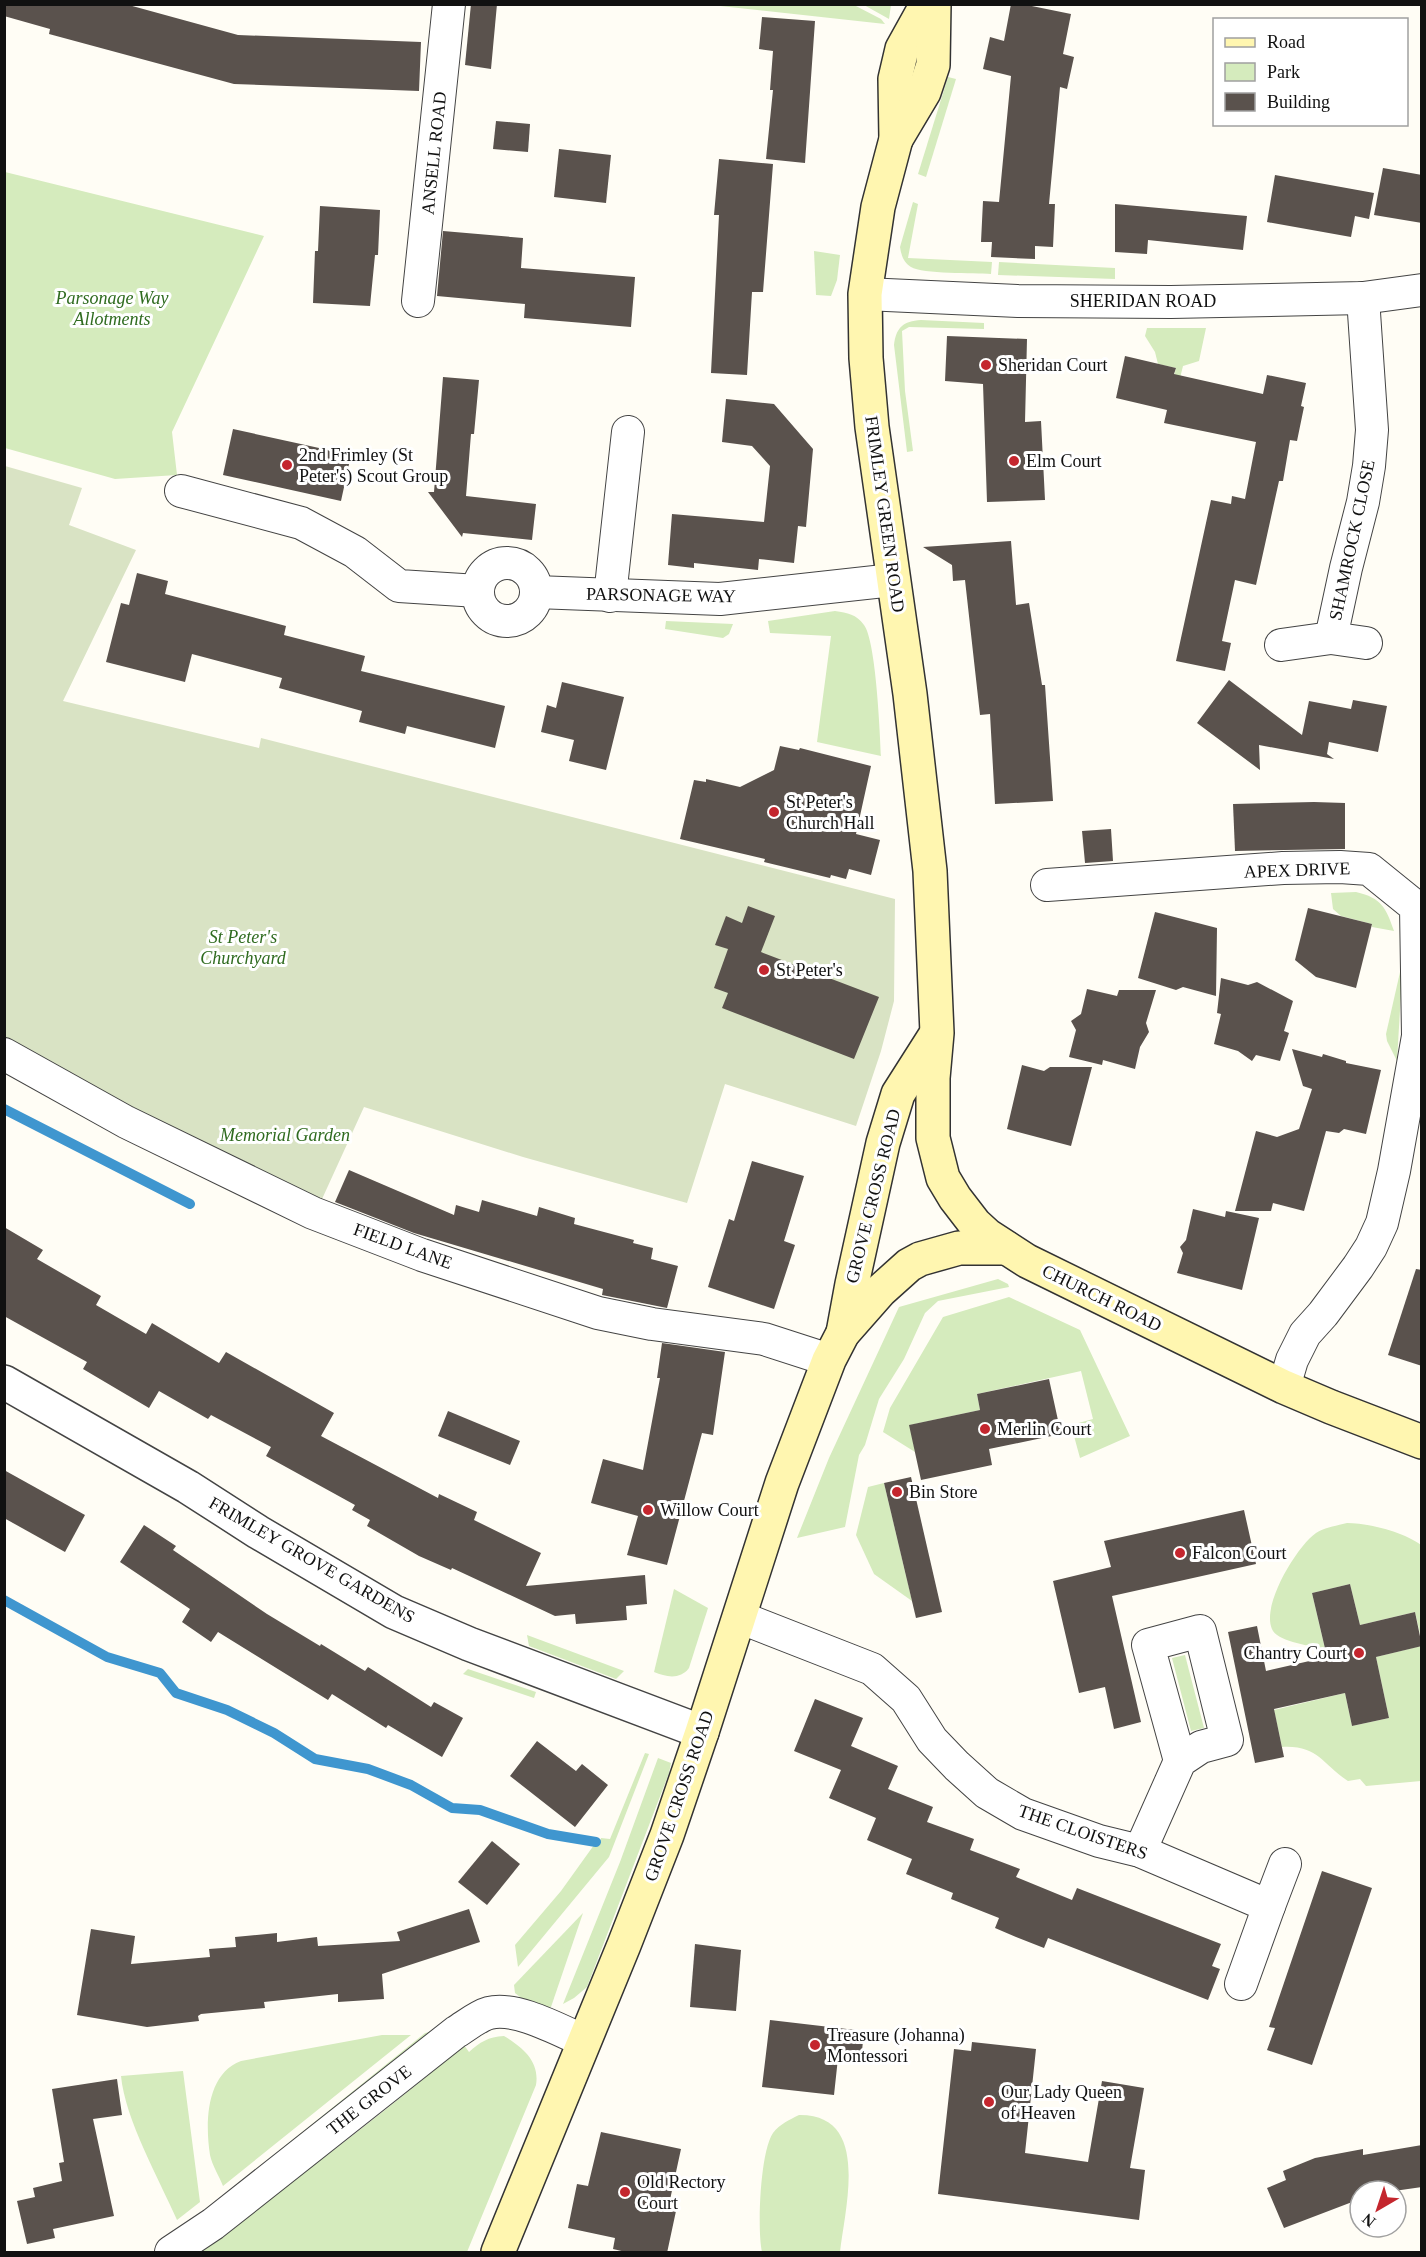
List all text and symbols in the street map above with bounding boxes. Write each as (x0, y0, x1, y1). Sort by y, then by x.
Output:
legend (1213, 18, 1408, 126)
text: Road (1267, 32, 1305, 52)
text: Park (1267, 62, 1300, 82)
street label: ANSELL ROAD (418, 90, 450, 216)
text: Building (1267, 92, 1330, 112)
park label: Parsonage Way Allotments (55, 288, 168, 329)
street label: SHERIDAN ROAD (1070, 291, 1216, 311)
place label: Sheridan Court (998, 355, 1108, 375)
marker: Sheridan Court (979, 358, 993, 372)
street label: FRIMLEY GREEN ROAD (861, 414, 909, 614)
place label: 2nd Frimley (St Peter's) Scout Group (299, 445, 448, 487)
place label: Elm Court (1026, 451, 1102, 471)
marker: Elm Court (1007, 454, 1021, 468)
marker: 2nd Frimley (St Peter's) Scout Group (280, 458, 294, 472)
street label: SHAMROCK CLOSE (1325, 458, 1379, 622)
street label: PARSONAGE WAY (586, 584, 736, 606)
place label: St Peter's Church Hall (786, 792, 874, 833)
marker: St Peter's Church Hall (767, 805, 781, 819)
street label: APEX DRIVE (1243, 858, 1351, 882)
park label: St Peter's Churchyard (200, 927, 287, 968)
place label: St Peter's (776, 960, 843, 980)
marker: St Peter's (757, 963, 771, 977)
street label: GROVE CROSS ROAD (842, 1107, 904, 1285)
park label: Memorial Garden (219, 1125, 350, 1145)
street label: FIELD LANE (351, 1219, 455, 1273)
street label: CHURCH ROAD (1039, 1260, 1165, 1336)
place label: Merlin Court (997, 1419, 1092, 1439)
marker: Merlin Court (978, 1422, 992, 1436)
place label: Bin Store (909, 1482, 978, 1502)
marker: Bin Store (890, 1485, 904, 1499)
street label: FRIMLEY GROVE GARDENS (206, 1493, 418, 1627)
place label: Willow Court (660, 1500, 759, 1520)
marker: Willow Court (641, 1503, 655, 1517)
place label: Falcon Court (1192, 1543, 1287, 1563)
marker: Falcon Court (1173, 1546, 1187, 1560)
place label: Chantry Court (1244, 1643, 1347, 1663)
marker: Chantry Court (1352, 1646, 1366, 1660)
street label: GROVE CROSS ROAD (640, 1708, 718, 1884)
street label: THE CLOISTERS (1016, 1800, 1150, 1864)
place label: Treasure (Johanna) Montessori (827, 2025, 965, 2066)
marker: Treasure (Johanna) Montessori (808, 2038, 822, 2052)
street label: THE GROVE (323, 2061, 415, 2139)
place label: Our Lady Queen of Heaven (1001, 2082, 1122, 2123)
marker: Our Lady Queen of Heaven (982, 2095, 996, 2109)
place label: Old Rectory Court (637, 2172, 725, 2213)
north arrow (1348, 2179, 1408, 2239)
marker: Old Rectory Court (618, 2185, 632, 2199)
text: N (1359, 2210, 1379, 2231)

